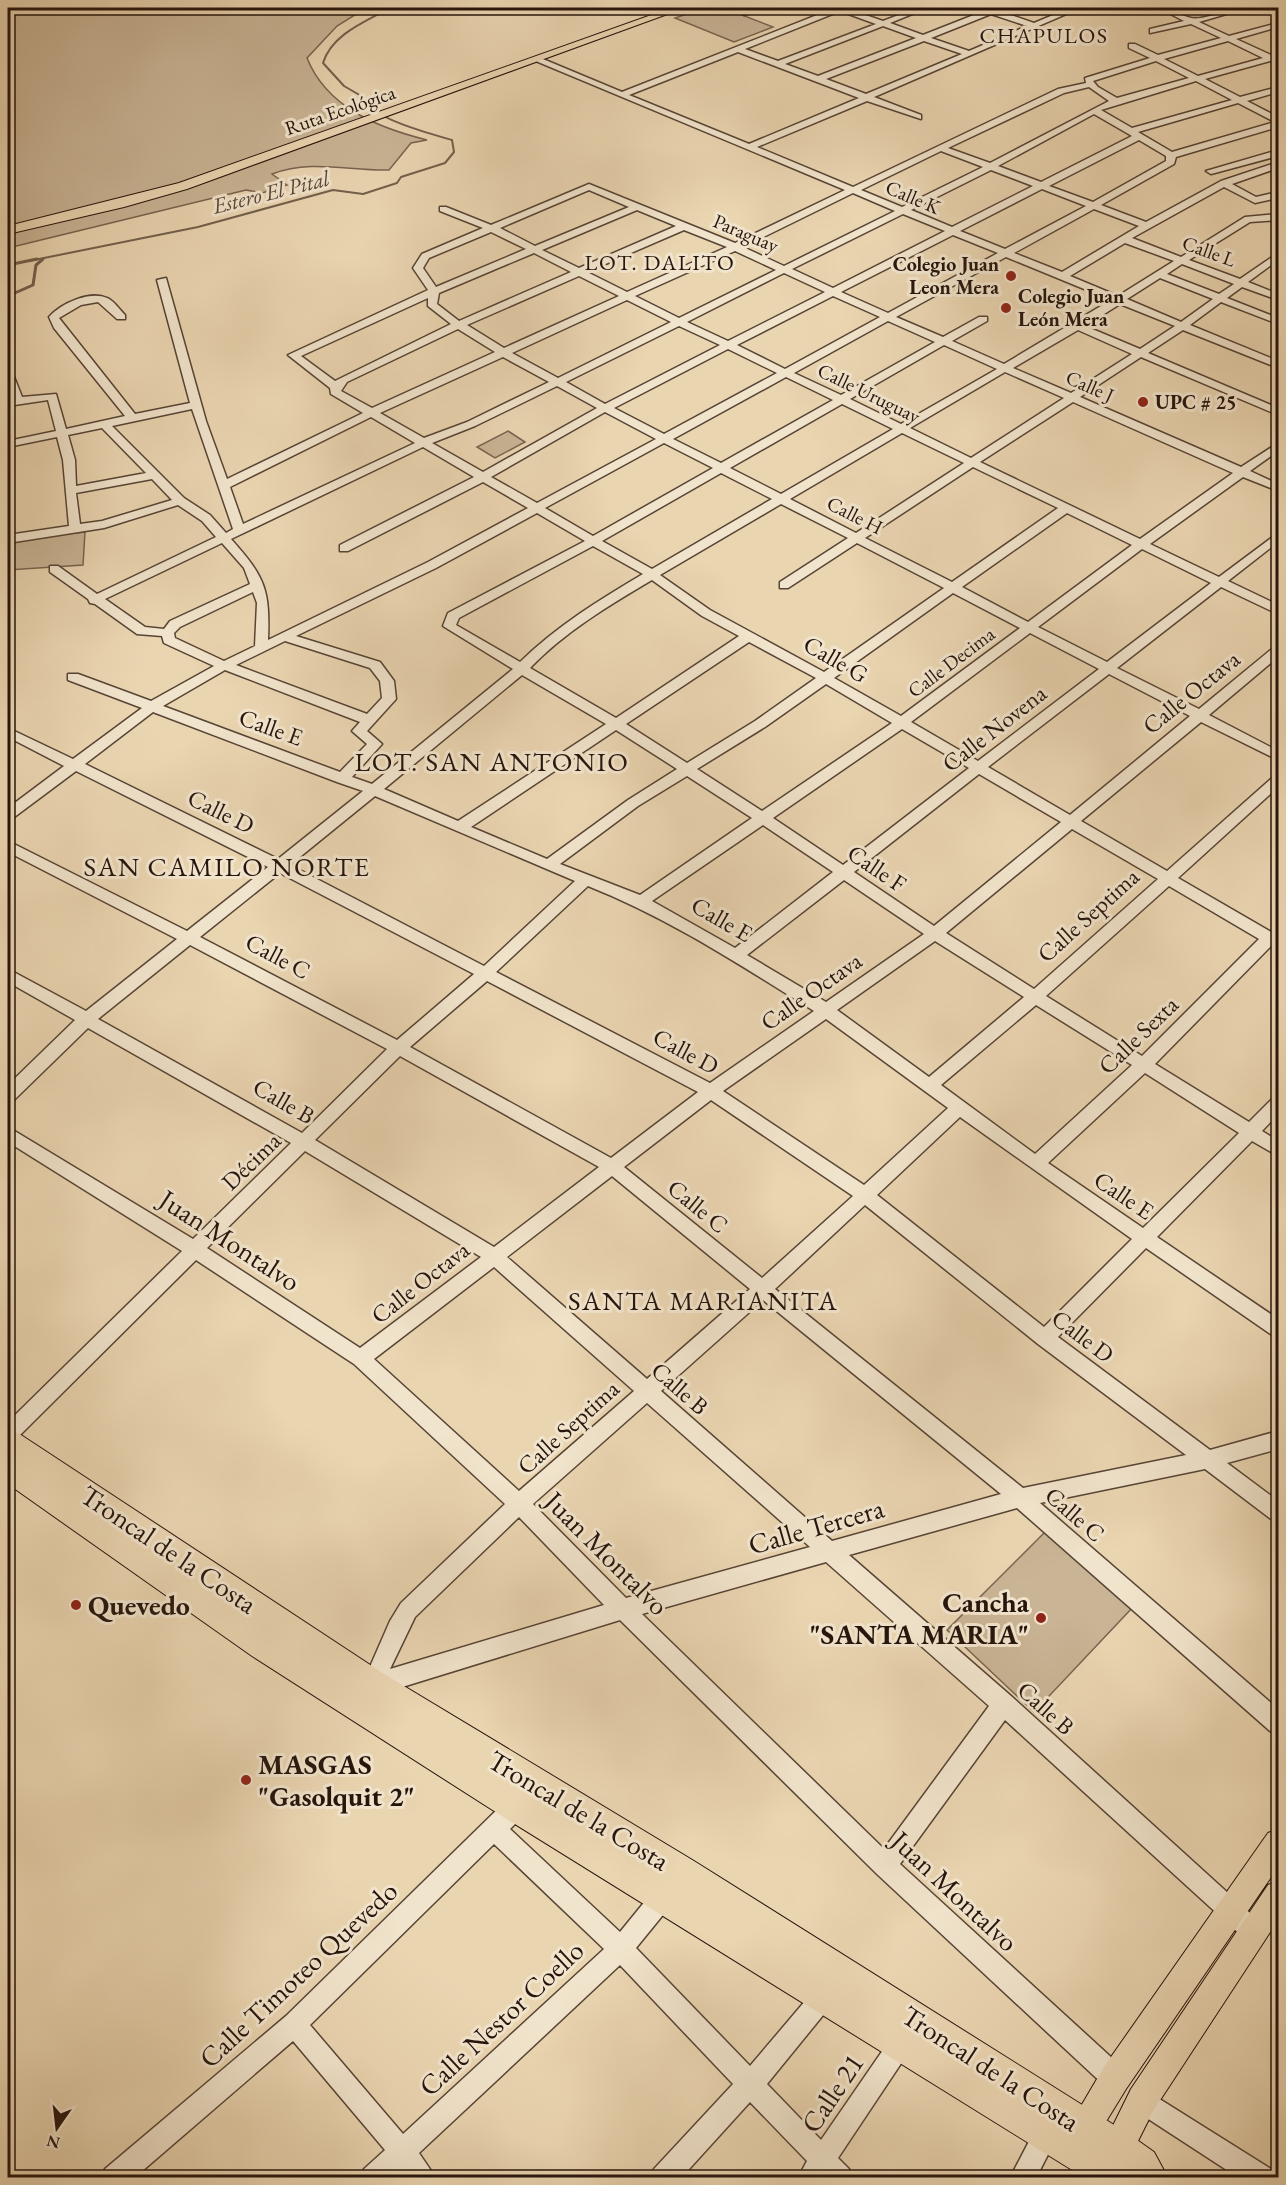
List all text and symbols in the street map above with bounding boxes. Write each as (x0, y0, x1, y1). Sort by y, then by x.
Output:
district label: CHAPULOS (980, 21, 1108, 50)
street label: Ruta Ecológica (281, 79, 399, 141)
water label: Estero El Pital (209, 163, 333, 221)
street label: Calle K (882, 174, 945, 220)
street label: Paraguay (709, 208, 783, 258)
street label: Calle L (1179, 229, 1240, 273)
district label: LOT. DALITO (585, 248, 735, 277)
place label: Colegio Juan Leon Mera (893, 251, 999, 300)
marker: Colegio Juan Leon Mera (1004, 269, 1018, 283)
place label: Colegio Juan León Mera (1018, 283, 1124, 332)
marker: Colegio Juan León Mera (999, 301, 1013, 315)
street label: Calle Uruguay (813, 357, 925, 429)
street label: Calle J (1062, 364, 1118, 408)
place label: UPC # 25 (1155, 389, 1237, 415)
marker: UPC # 25 (1136, 395, 1150, 409)
street label: Calle H (822, 490, 888, 540)
street label: Calle Decima (902, 621, 1000, 703)
street label: Calle G (798, 628, 874, 690)
street label: Calle Octava (1136, 643, 1246, 741)
street label: Calle Novena (935, 677, 1053, 778)
street label: Calle E (235, 701, 307, 753)
district label: LOT. SAN ANTONIO (355, 744, 629, 779)
street label: Calle D (183, 782, 259, 840)
street label: Calle F (842, 837, 912, 899)
district label: SAN CAMILO NORTE (83, 849, 371, 884)
street label: Calle Septima (1030, 861, 1146, 969)
street label: Calle E (686, 889, 758, 949)
street label: Calle C (240, 926, 316, 986)
street label: Calle Octava (754, 945, 868, 1037)
street label: Calle Sexta (1091, 989, 1185, 1081)
street label: Calle D (648, 1021, 724, 1081)
street label: Calle B (248, 1071, 320, 1131)
street label: Décima (215, 1125, 288, 1197)
street label: Calle E (1088, 1164, 1160, 1226)
street label: Calle C (661, 1172, 735, 1240)
street label: Juan Montalvo (151, 1180, 307, 1299)
street label: Calle Octava (364, 1234, 476, 1330)
district label: SANTA MARIANITA (568, 1283, 838, 1318)
street label: Calle D (1046, 1302, 1120, 1370)
street label: Calle B (645, 1355, 715, 1421)
street label: Calle Septima (510, 1373, 626, 1481)
street label: Troncal de la Costa (74, 1477, 265, 1622)
street label: Calle C (1039, 1480, 1111, 1548)
street label: Juan Montalvo (536, 1482, 677, 1623)
street label: Calle Tercera (744, 1489, 889, 1563)
place label: Cancha "SANTA MARIA" (809, 1584, 1030, 1652)
place label: Quevedo (88, 1587, 190, 1623)
marker: Quevedo (69, 1598, 83, 1612)
marker: Cancha "SANTA MARIA" (1034, 1611, 1048, 1625)
street label: Calle B (1011, 1674, 1081, 1742)
street label: Troncal de la Costa (482, 1742, 677, 1879)
place label: MASGAS "Gasolquit 2" (258, 1746, 415, 1814)
marker: MASGAS "Gasolquit 2" (239, 1773, 253, 1787)
street label: Juan Montalvo (882, 1821, 1026, 1959)
street label: Calle Timoteo Quevedo (191, 1873, 405, 2075)
street label: Calle Nestor Coello (411, 1932, 591, 2104)
street label: Troncal de la Costa (895, 1997, 1088, 2139)
street label: Calle 21 (792, 2046, 872, 2140)
north arrow (27, 2098, 87, 2158)
text: N (45, 2130, 62, 2154)

